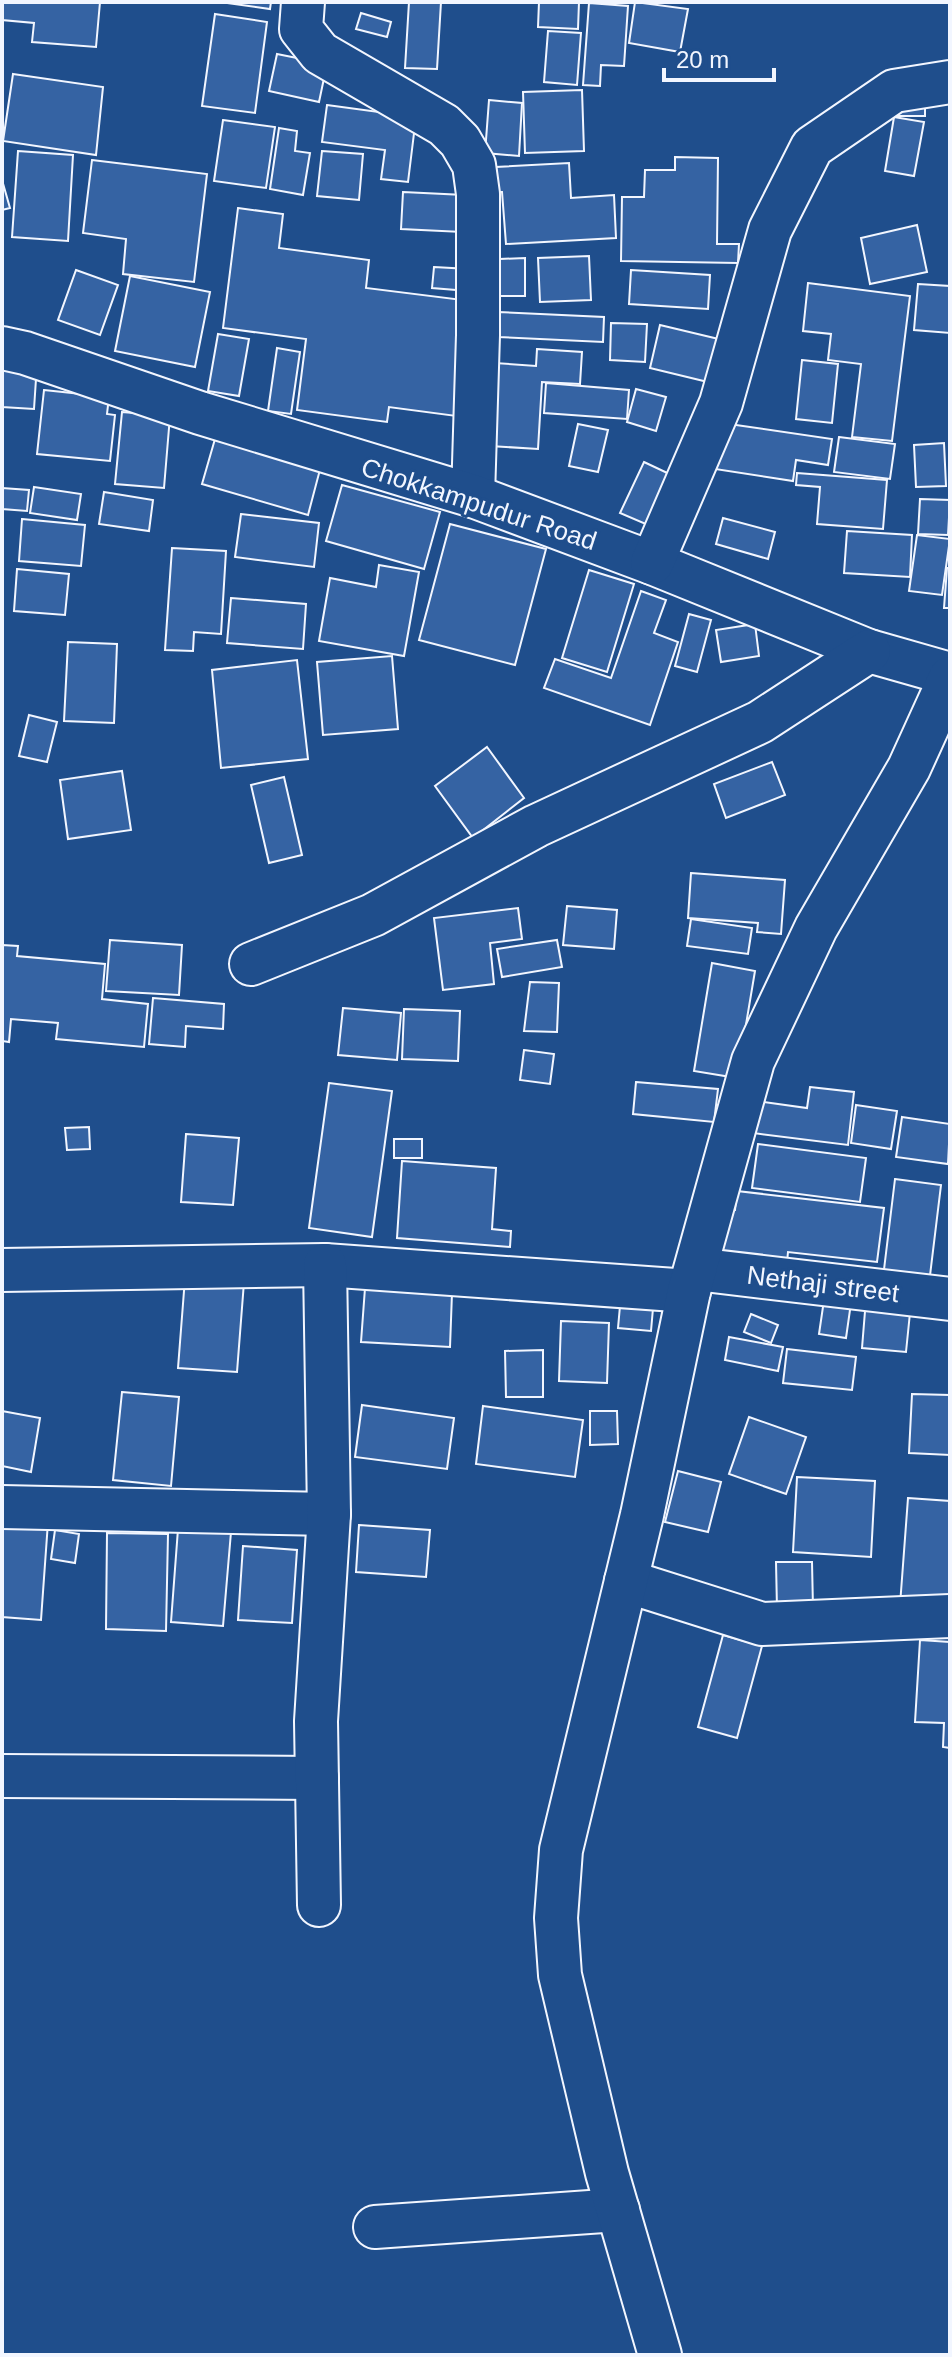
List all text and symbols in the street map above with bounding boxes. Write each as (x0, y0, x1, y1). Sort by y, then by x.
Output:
scale bar (664, 32, 774, 82)
text: 20 m (676, 46, 729, 73)
street label: Chokkampudur Road (358, 452, 600, 556)
street label: Nethaji street (745, 1260, 902, 1308)

